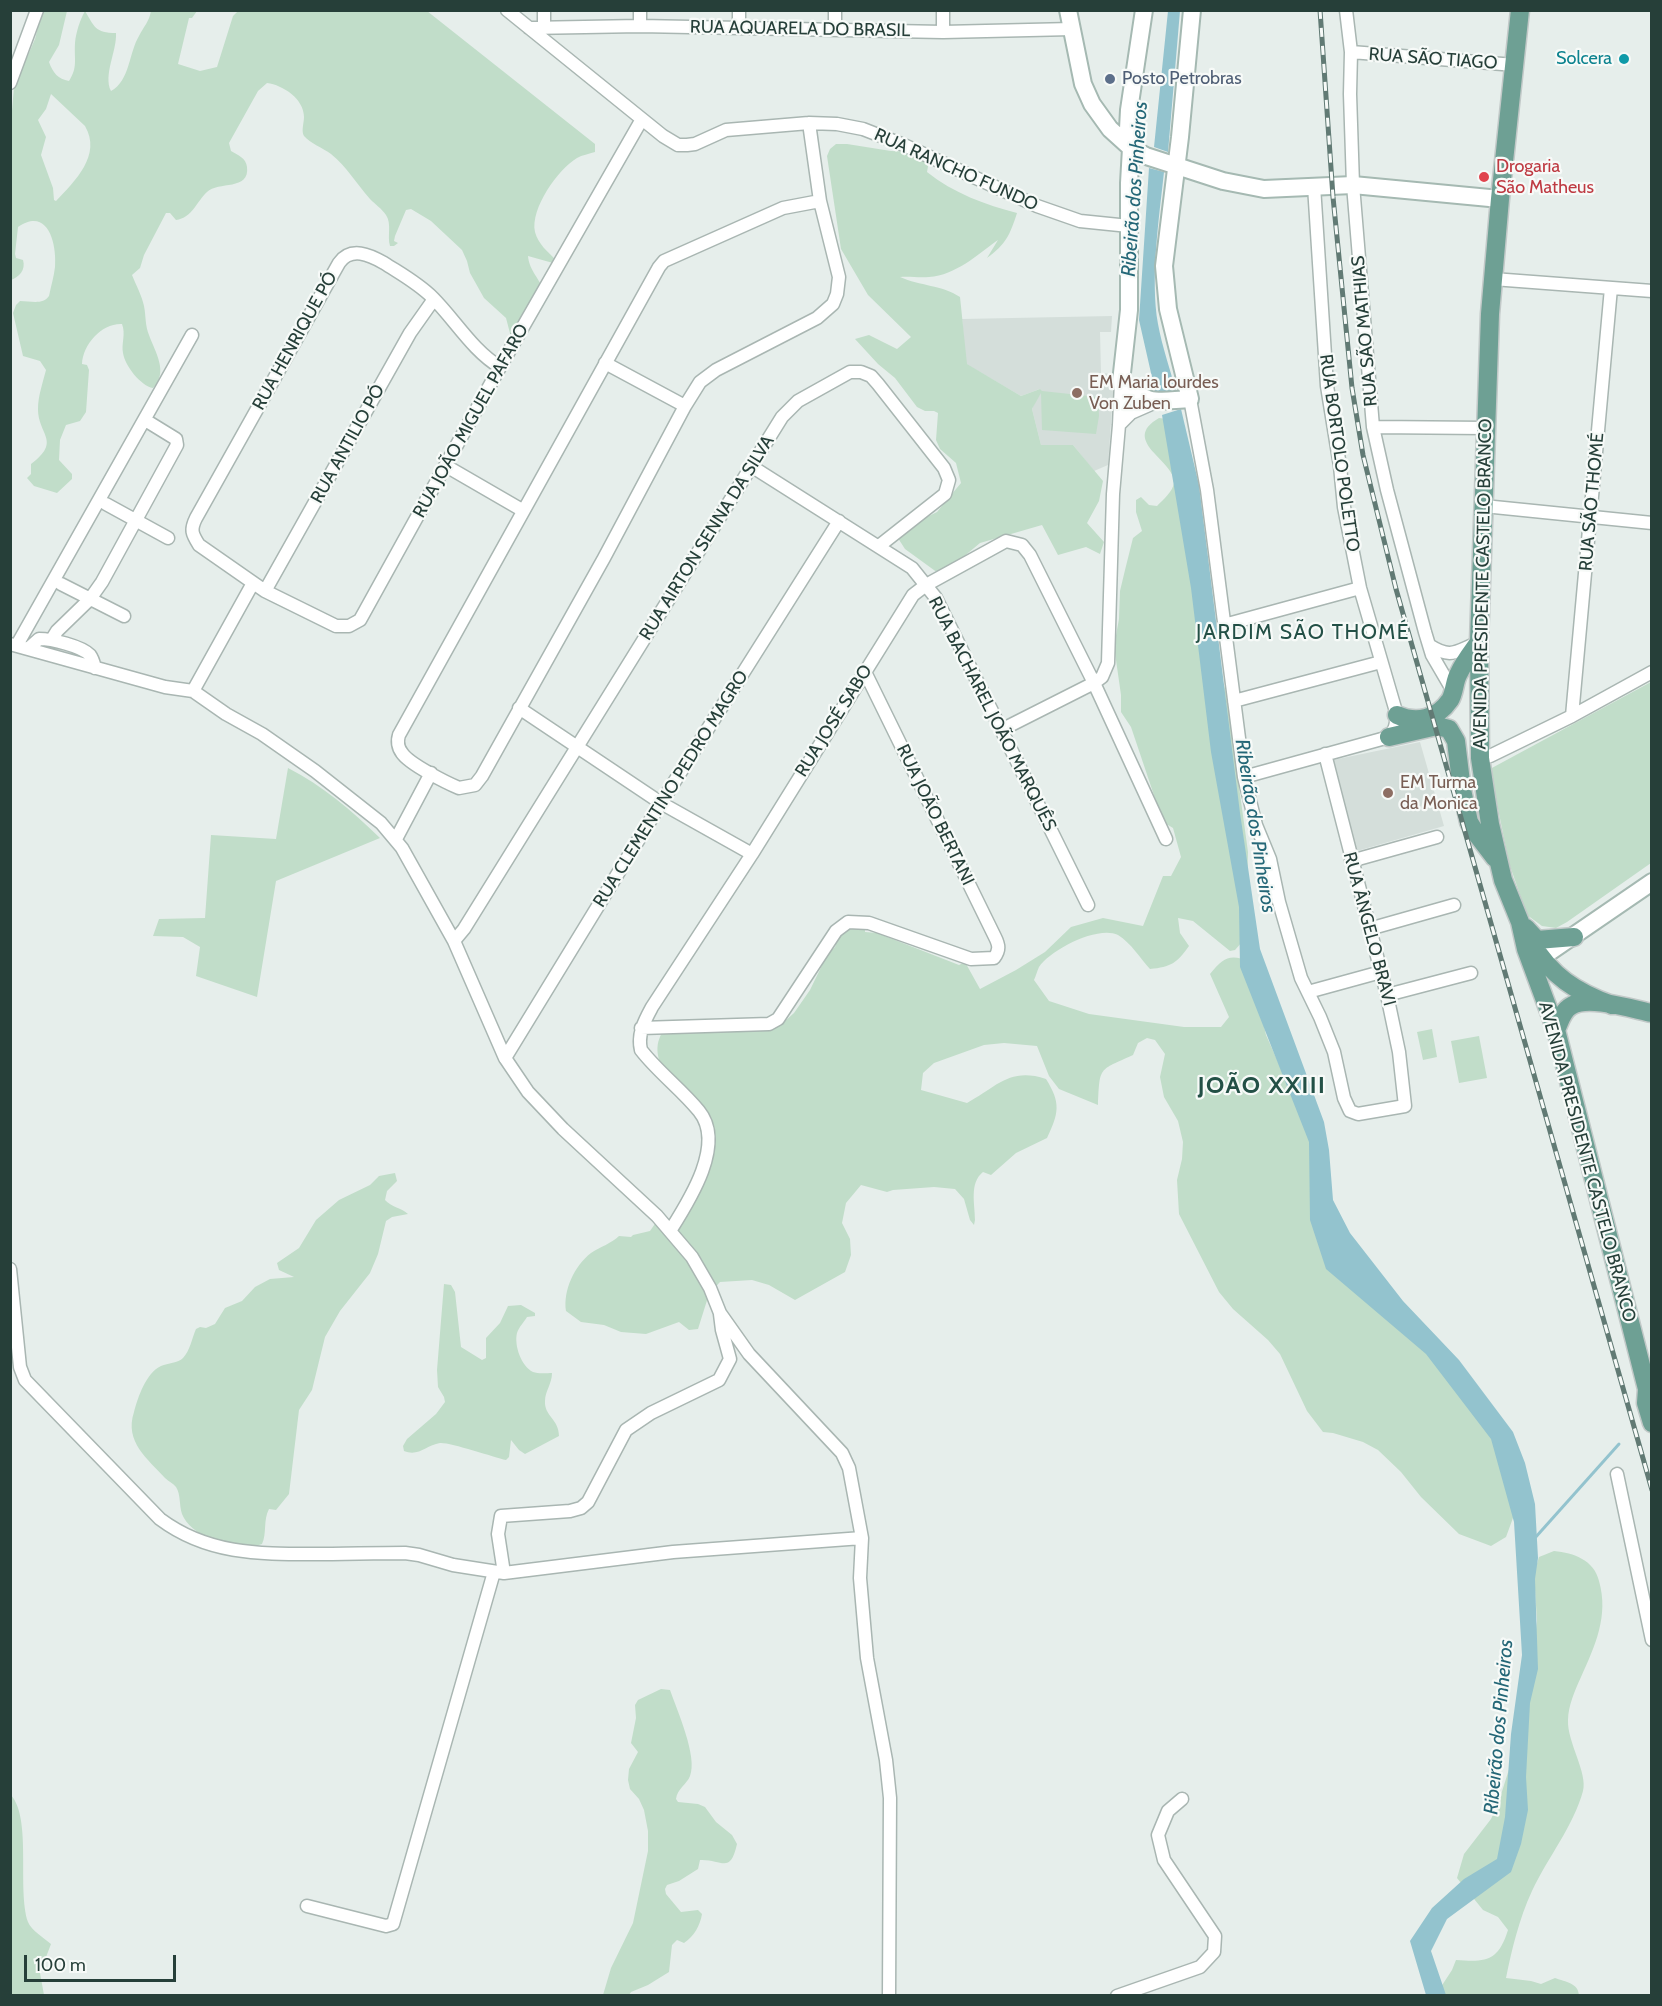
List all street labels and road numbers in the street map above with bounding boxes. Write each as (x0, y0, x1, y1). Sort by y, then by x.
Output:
street label: RUA AQUARELA DO BRASIL (690, 16, 910, 42)
street label: RUA SÃO TIAGO (1368, 44, 1498, 74)
street label: RUA RANCHO FUNDO (871, 124, 1041, 216)
street label: RUA SÃO MATHIAS (1348, 255, 1382, 407)
street label: RUA HENRIQUE PÓ (248, 268, 342, 414)
street label: RUA JOÃO MIGUEL PAFARO (409, 320, 533, 522)
street label: RUA BORTOLO POLETTO (1314, 353, 1364, 553)
street label: RUA ANTILIO PÓ (306, 381, 390, 507)
street label: AVENIDA PRESIDENTE CASTELO BRANCO (1469, 418, 1497, 750)
street label: RUA AIRTON SENNA DA SILVA (635, 432, 779, 644)
street label: RUA SÃO THOMÉ (1575, 432, 1609, 572)
street label: RUA BACHAREL JOÃO MARQUÊS (923, 593, 1061, 835)
street label: RUA JOSÉ SABO (791, 661, 877, 781)
street label: RUA CLEMENTINO PEDRO MAGRO (589, 667, 753, 911)
street label: RUA JOÃO BERTANI (892, 741, 978, 889)
street label: RUA ÂNGELO BRAVI (1338, 850, 1400, 1008)
street label: AVENIDA PRESIDENTE CASTELO BRANCO (1534, 999, 1640, 1325)

